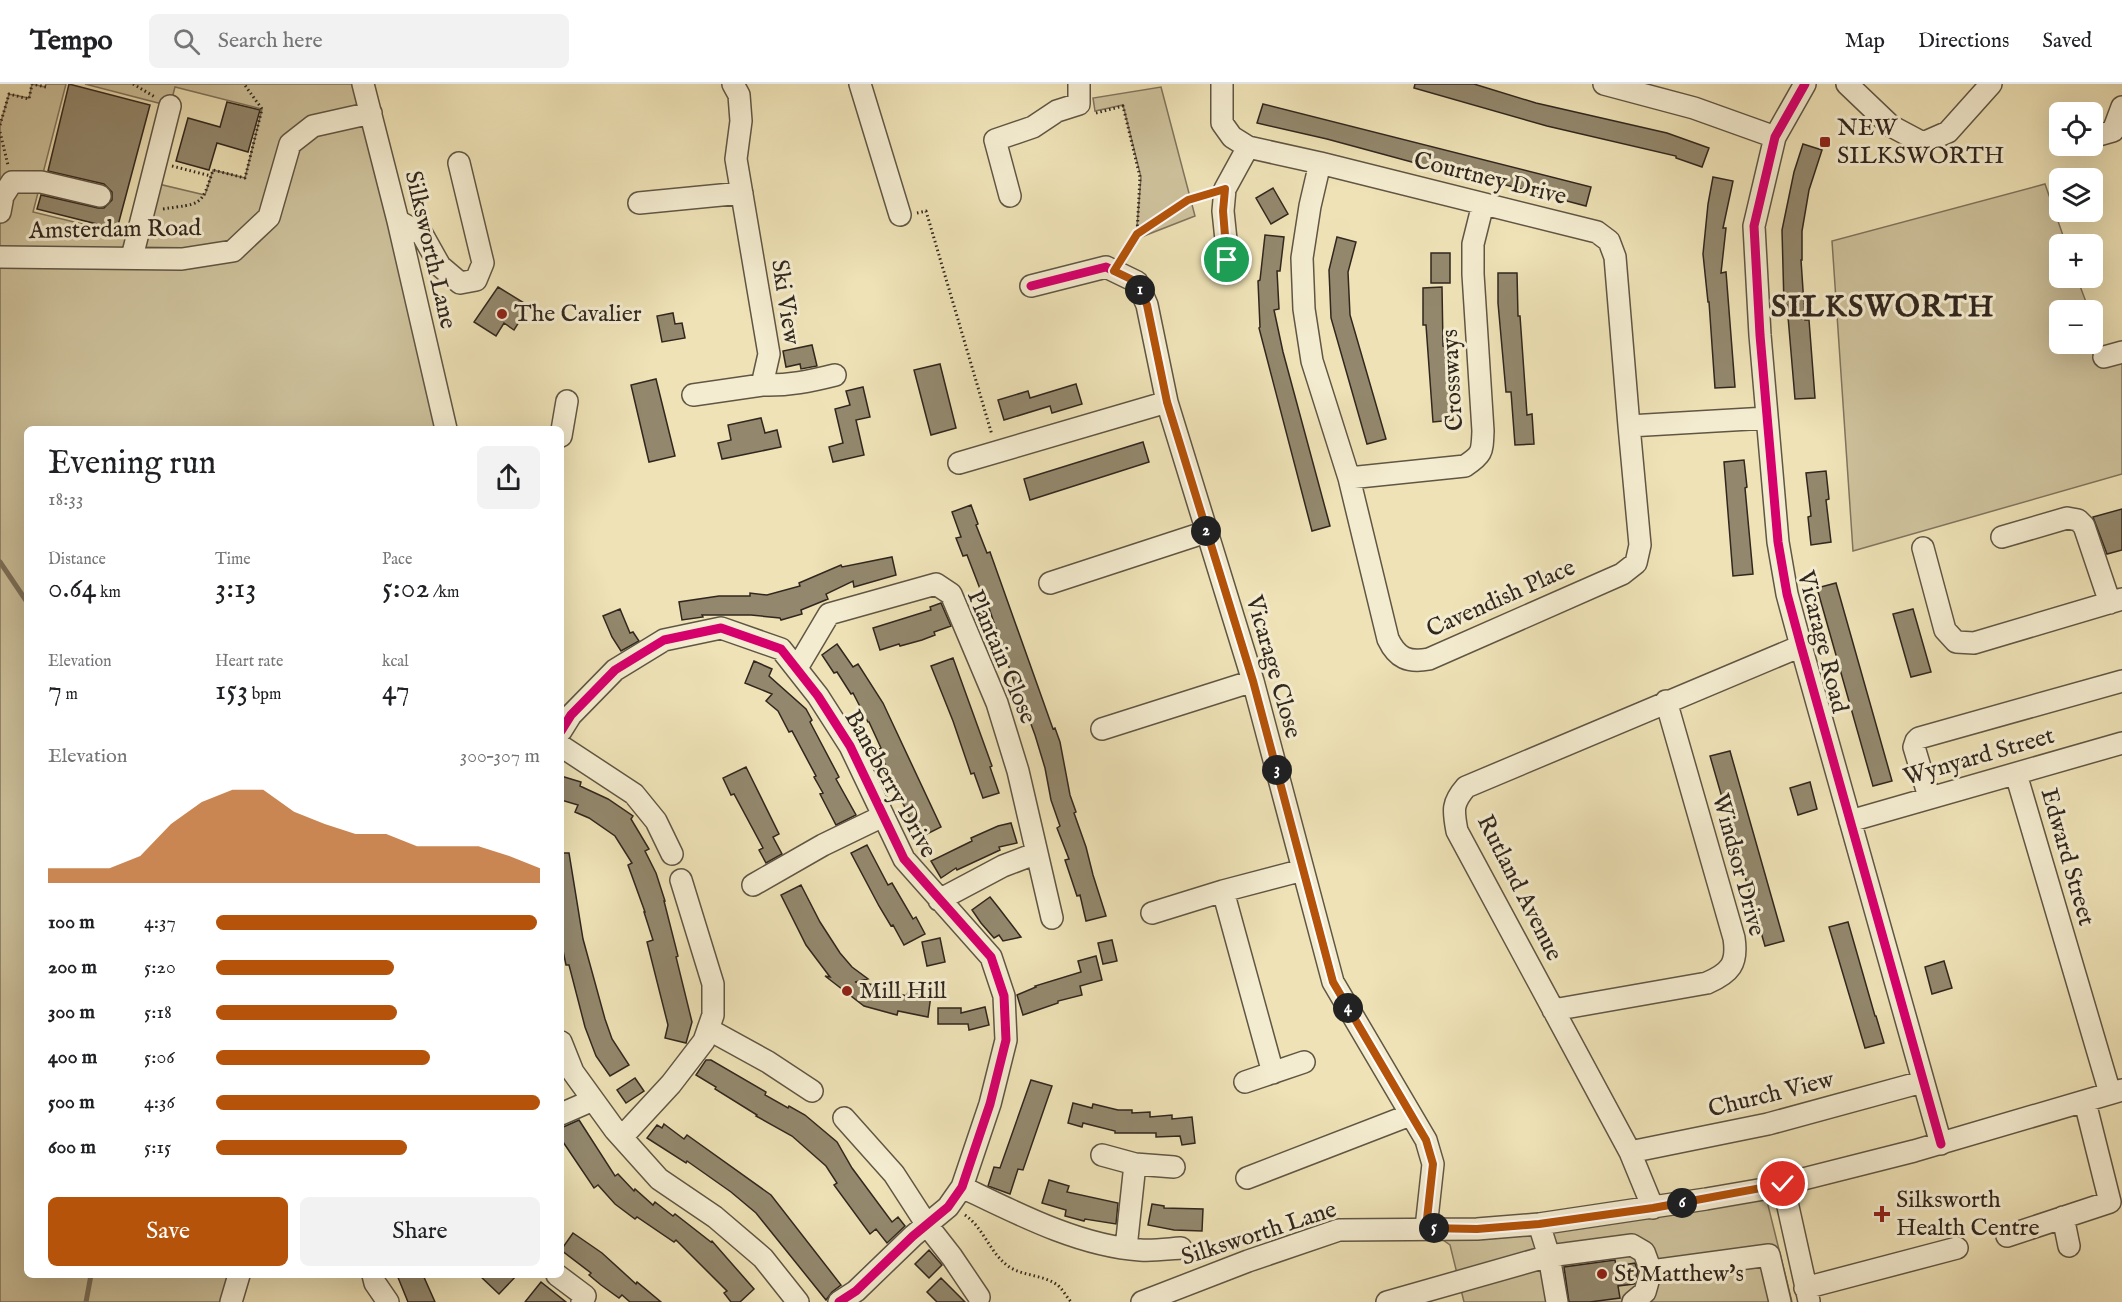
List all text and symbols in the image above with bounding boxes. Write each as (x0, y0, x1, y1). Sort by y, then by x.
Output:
search box (149, 14, 569, 68)
text: Tempo (30, 24, 113, 59)
icon: search (170, 25, 203, 58)
text: Search here (218, 27, 323, 55)
text: Map (1845, 28, 1885, 55)
text: Directions (1918, 28, 2009, 55)
text: Saved (2042, 28, 2092, 55)
map controls (2049, 102, 2103, 354)
button: locate (2049, 102, 2103, 156)
place label: NEW SILKSWORTH (1837, 113, 2004, 172)
marker: NEW SILKSWORTH (1818, 135, 1832, 149)
street label: Courtney Drive (1410, 145, 1570, 213)
street label: Silksworth Lane (397, 168, 463, 332)
button: layers (2049, 168, 2103, 222)
street label: Amsterdam Road (28, 213, 202, 247)
pin (1201, 234, 1252, 285)
button: + (2049, 234, 2103, 288)
icon: arrive (1210, 243, 1243, 276)
street label: Ski View (763, 257, 807, 348)
pin: 1 (1125, 275, 1155, 305)
text: 1 (1137, 280, 1143, 300)
district label: SILKSWORTH (1771, 289, 1995, 327)
place label: The Cavalier (514, 299, 642, 330)
button: − (2049, 300, 2103, 354)
marker: The Cavalier (495, 307, 509, 321)
street label: Crossways (1435, 328, 1471, 432)
text: Evening run (48, 443, 216, 485)
button: share (477, 446, 540, 509)
text: 18:33 (48, 487, 84, 512)
pin: 2 (1191, 516, 1221, 546)
text: 2 (1202, 521, 1210, 541)
text: Distance (48, 550, 106, 570)
text: Time (215, 550, 251, 570)
text: Pace (382, 550, 412, 570)
street label: Cavendish Place (1422, 552, 1580, 646)
street label: Vicarage Road (1789, 567, 1855, 716)
text: 0.64 (48, 570, 97, 608)
text: 3:13 (215, 570, 257, 608)
text: 5:02 (382, 570, 430, 608)
text: km (97, 583, 121, 603)
text: /km (430, 583, 459, 603)
street label: Plantain Close (959, 585, 1043, 729)
street label: Vicarage Close (1238, 591, 1308, 742)
text: Elevation (48, 652, 111, 672)
text: Heart rate (215, 652, 283, 672)
text: kcal (382, 652, 409, 672)
text: 7 (48, 672, 62, 710)
text: 153 (215, 672, 248, 710)
text: 47 (382, 672, 410, 710)
text: m (62, 685, 78, 705)
text: bpm (248, 685, 281, 705)
street label: Baneberry Drive (837, 705, 943, 863)
street label: Wynyard Street (1900, 721, 2058, 793)
text: Elevation (48, 744, 127, 769)
text: 300–307 m (460, 744, 540, 769)
pin: 3 (1262, 755, 1292, 785)
text: 3 (1274, 760, 1280, 780)
street label: Edward Street (2033, 785, 2101, 929)
street label: Windsor Drive (1704, 790, 1772, 940)
street label: Rutland Avenue (1469, 810, 1569, 966)
text: 100 m (48, 910, 95, 935)
text: 4:37 (144, 910, 176, 935)
text: 200 m (48, 955, 97, 980)
text: 5:20 (144, 955, 176, 980)
place label: Mill Hill (859, 976, 947, 1007)
marker: Mill Hill (840, 984, 854, 998)
pin: 4 (1333, 993, 1363, 1023)
text: 4 (1344, 998, 1352, 1018)
text: 300 m (48, 1000, 95, 1025)
text: 5:18 (144, 1000, 172, 1025)
text: 400 m (48, 1045, 97, 1070)
text: 5:06 (144, 1045, 175, 1070)
street label: Church View (1705, 1064, 1838, 1126)
text: 500 m (48, 1090, 95, 1115)
text: 4:36 (144, 1090, 175, 1115)
text: 600 m (48, 1135, 96, 1160)
text: 5:15 (144, 1135, 171, 1160)
pin (1757, 1158, 1808, 1209)
icon: check (1766, 1167, 1799, 1200)
place label: Silksworth Health Centre (1896, 1185, 2039, 1244)
pin: 6 (1667, 1188, 1697, 1218)
text: 6 (1679, 1193, 1685, 1213)
street label: Silksworth Lane (1177, 1194, 1341, 1274)
button: Save (48, 1197, 288, 1266)
button: Share (300, 1197, 540, 1266)
marker: Silksworth Health Centre (1873, 1205, 1891, 1223)
pin: 5 (1419, 1213, 1449, 1243)
text: 5 (1431, 1218, 1437, 1238)
place label: St Matthew's (1614, 1259, 1744, 1290)
marker: St Matthew's (1595, 1267, 1609, 1281)

